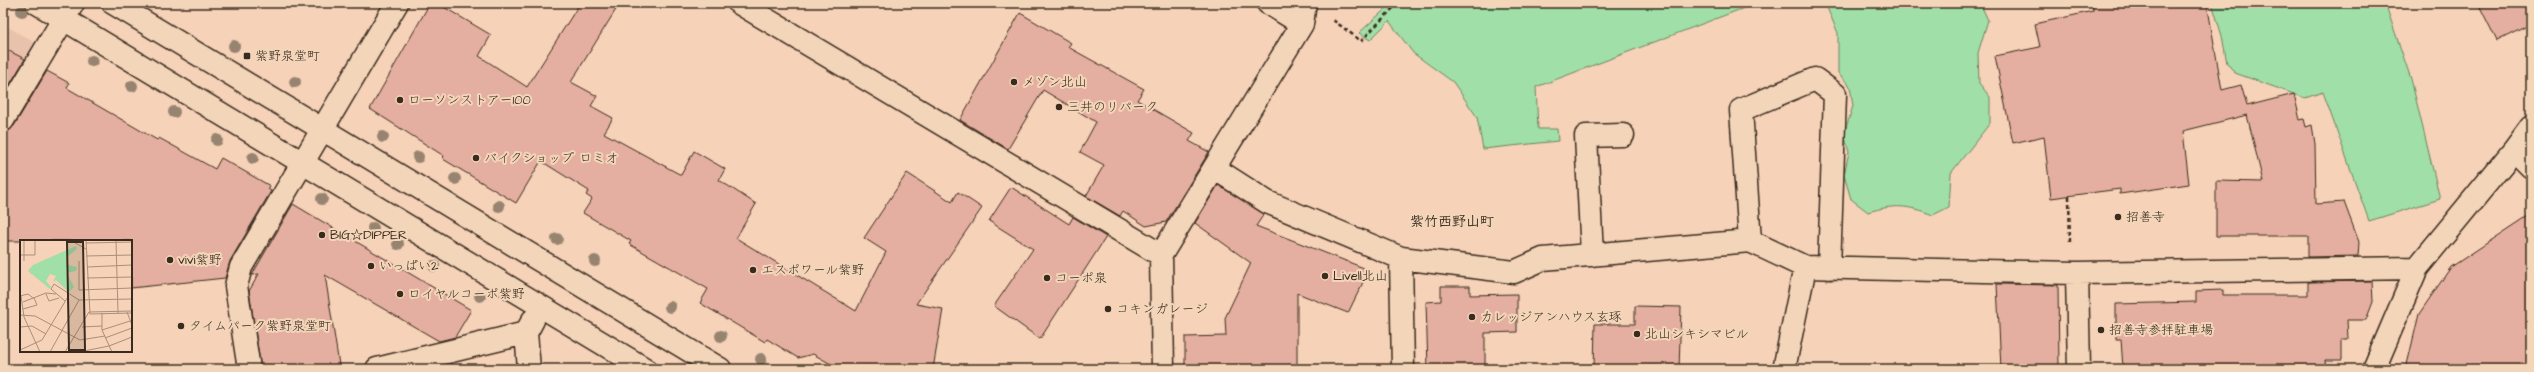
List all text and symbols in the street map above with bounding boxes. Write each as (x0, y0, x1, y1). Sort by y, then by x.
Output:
place label: 紫野泉堂町 (255, 47, 320, 65)
marker: 紫野泉堂町 (242, 51, 252, 61)
place label: メゾン北山 (1022, 73, 1087, 91)
marker: メゾン北山 (1009, 77, 1019, 87)
place label: ローソンストアー100 (408, 91, 531, 109)
marker: ローソンストアー100 (395, 95, 405, 105)
place label: 三井のリパーク (1067, 98, 1158, 116)
marker: 三井のリパーク (1054, 102, 1064, 112)
place label: バイクショップ ロミオ (484, 149, 618, 167)
marker: バイクショップ ロミオ (471, 153, 481, 163)
place label: 招善寺 (2126, 208, 2165, 226)
district label: 紫竹西野山町 (1410, 212, 1494, 232)
marker: 招善寺 (2113, 212, 2123, 222)
place label: BIG☆DIPPER (330, 226, 407, 244)
marker: BIG☆DIPPER (317, 230, 327, 240)
inset map (20, 240, 132, 352)
place label: vivi紫野 (178, 251, 221, 269)
marker: vivi紫野 (165, 255, 175, 265)
place label: いっぱい2 (379, 257, 439, 275)
marker: いっぱい2 (366, 261, 376, 271)
place label: エスポワール紫野 (761, 261, 864, 279)
marker: エスポワール紫野 (748, 265, 758, 275)
place label: Livell北山 (1333, 267, 1388, 285)
place label: コーポ泉 (1055, 269, 1107, 287)
marker: Livell北山 (1320, 271, 1330, 281)
marker: コーポ泉 (1042, 273, 1052, 283)
place label: ロイヤルコーポ紫野 (408, 285, 525, 303)
marker: ロイヤルコーポ紫野 (395, 289, 405, 299)
place label: コキンガレージ (1116, 300, 1208, 318)
marker: コキンガレージ (1103, 304, 1113, 314)
place label: カレッジアンハウス玄琢 (1480, 308, 1622, 326)
marker: カレッジアンハウス玄琢 (1467, 312, 1477, 322)
place label: タイムパーク紫野泉堂町 (189, 317, 331, 335)
marker: タイムパーク紫野泉堂町 (176, 321, 186, 331)
place label: 招善寺参拝駐車場 (2109, 321, 2213, 339)
place label: 北山シキシマビル (1645, 325, 1749, 343)
marker: 招善寺参拝駐車場 (2096, 325, 2106, 335)
marker: 北山シキシマビル (1632, 329, 1642, 339)

